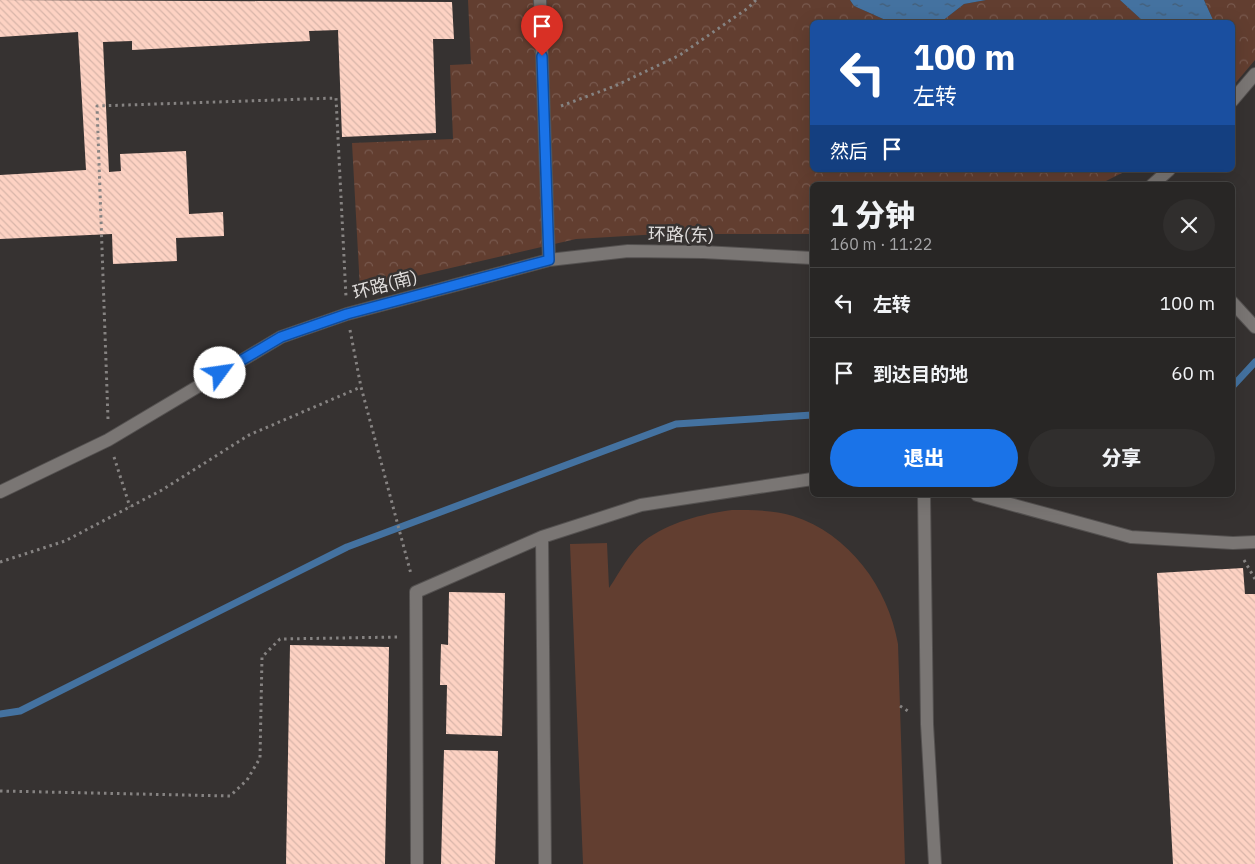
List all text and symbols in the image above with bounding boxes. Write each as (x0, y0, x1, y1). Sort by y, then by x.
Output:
pin (521, 5, 563, 56)
icon: arrive (528, 12, 556, 40)
text: 100 m (913, 34, 1016, 80)
icon: left (830, 40, 895, 105)
text: 左转 (913, 81, 957, 110)
icon: arrive (878, 135, 906, 163)
text: 然后 (830, 139, 868, 163)
text: 1 分钟 (830, 195, 915, 234)
button: close (1163, 199, 1215, 251)
street label: 环路(东) (648, 222, 714, 247)
text: 160 m · 11:22 (830, 234, 932, 254)
street label: 环路(南) (350, 265, 420, 304)
icon: left (830, 289, 858, 317)
text: 100 m (1160, 291, 1215, 315)
text: 左转 (873, 292, 911, 316)
position arrow (193, 346, 245, 398)
icon: arrive (830, 359, 858, 387)
text: 60 m (1171, 361, 1215, 385)
text: 到达目的地 (873, 362, 968, 386)
button: 退出 (830, 429, 1018, 487)
button: 分享 (1028, 429, 1215, 487)

